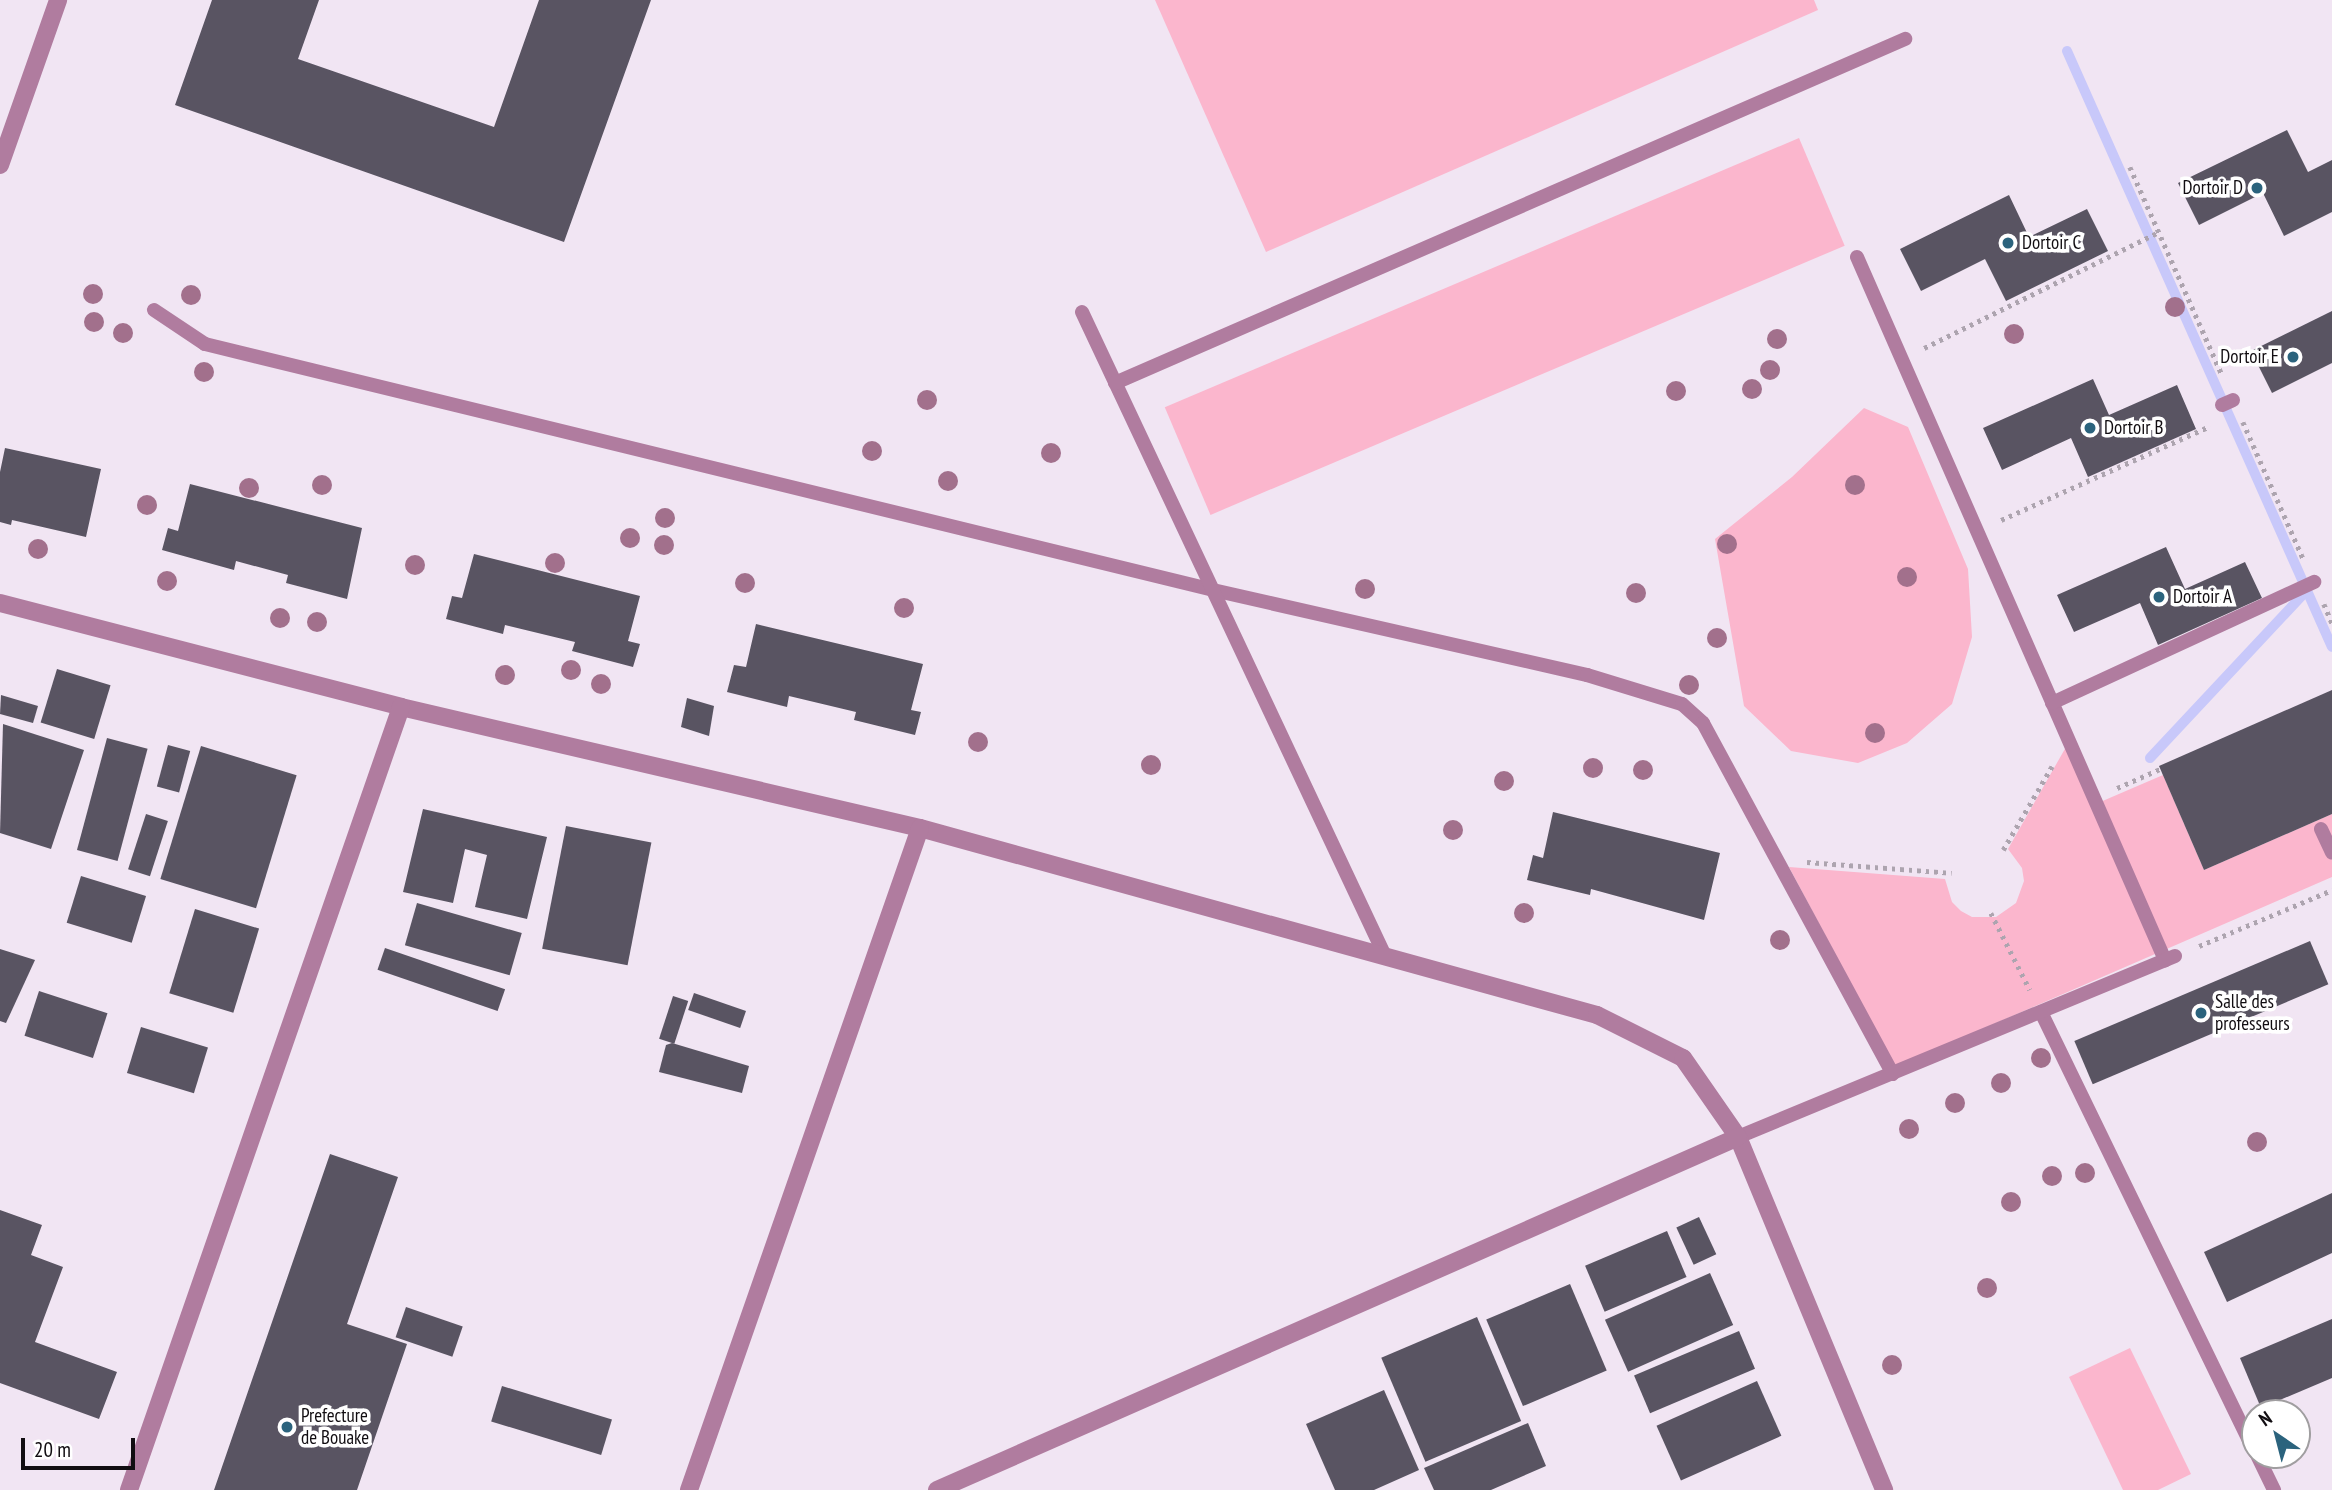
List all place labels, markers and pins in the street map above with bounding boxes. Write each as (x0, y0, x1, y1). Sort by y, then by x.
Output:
place label: Dortoir D (2183, 177, 2243, 199)
marker: Dortoir D (2249, 180, 2265, 196)
place label: Dortoir C (2022, 232, 2081, 254)
marker: Dortoir C (2000, 235, 2016, 251)
place label: Dortoir E (2220, 346, 2279, 368)
marker: Dortoir E (2285, 349, 2301, 365)
place label: Dortoir B (2104, 417, 2163, 439)
marker: Dortoir B (2082, 420, 2098, 436)
place label: Dortoir A (2173, 586, 2232, 608)
marker: Dortoir A (2151, 589, 2167, 605)
place label: Salle des professeurs (2215, 991, 2290, 1035)
marker: Salle des professeurs (2193, 1005, 2209, 1021)
place label: Prefecture de Bouake (301, 1405, 369, 1449)
marker: Prefecture de Bouake (279, 1419, 295, 1435)

